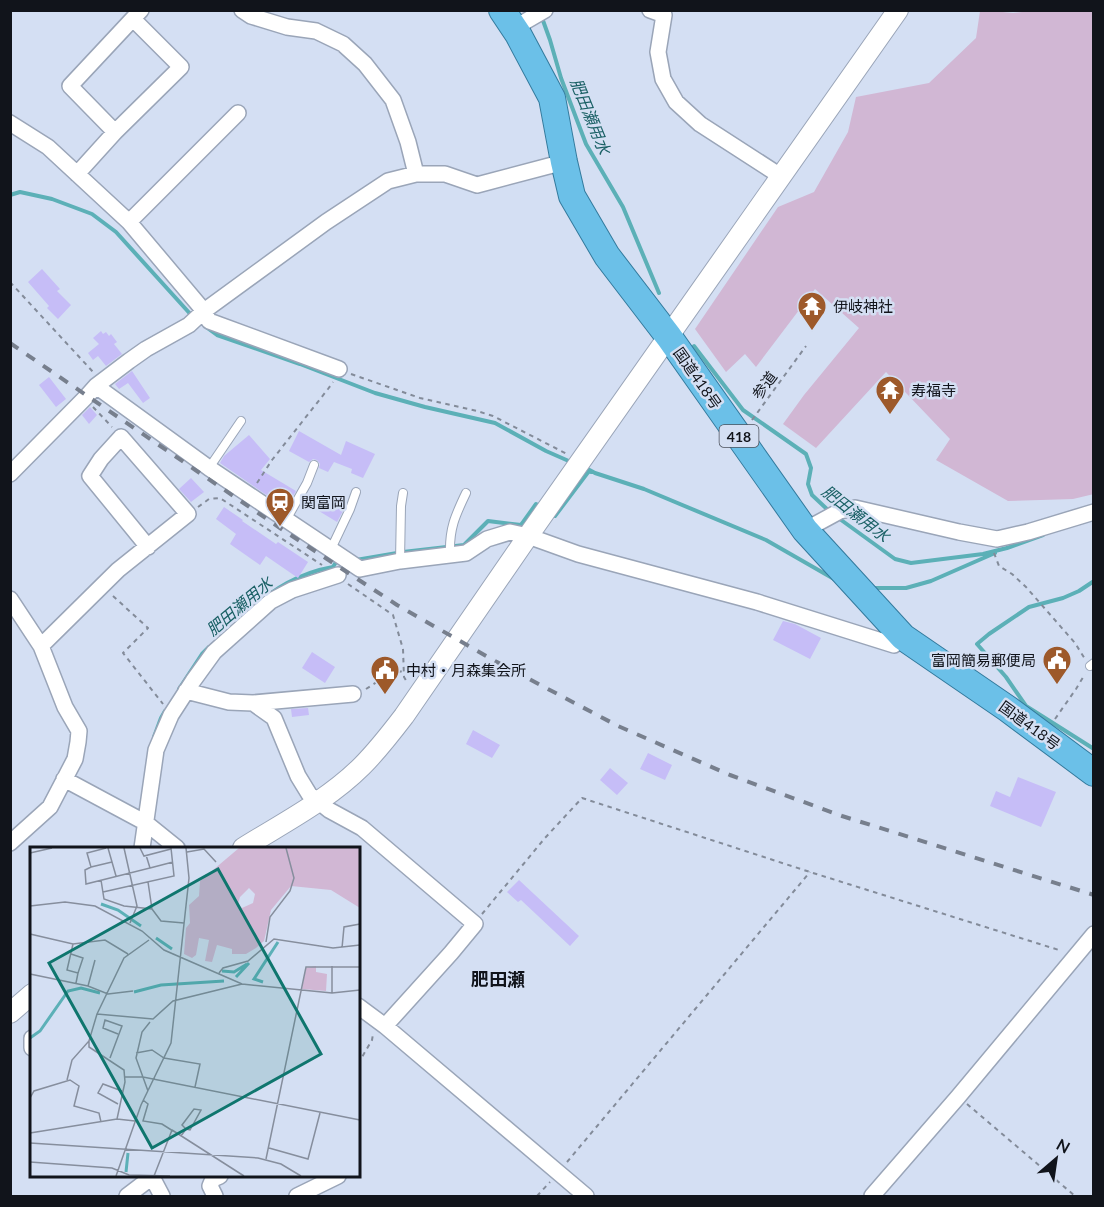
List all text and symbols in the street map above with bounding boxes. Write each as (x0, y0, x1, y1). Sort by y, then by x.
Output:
water label: 肥田瀬用水 (567, 75, 616, 158)
temple icon: 伊岐神社 (796, 290, 828, 332)
place label: 伊岐神社 (833, 297, 893, 315)
street label: 国道418号 (670, 344, 726, 412)
street label: 参道 (748, 368, 780, 402)
temple icon: 寿福寺 (874, 374, 906, 416)
place label: 寿福寺 (911, 381, 956, 399)
road number: 418 (720, 425, 758, 447)
water label: 肥田瀬用水 (819, 481, 895, 546)
station icon: 関富岡 (264, 486, 296, 528)
place label: 関富岡 (301, 493, 346, 511)
water label: 肥田瀬用水 (202, 572, 277, 639)
public building icon: 富岡簡易郵便局 (1041, 644, 1073, 686)
place label: 富岡簡易郵便局 (931, 651, 1036, 669)
public building icon: 中村・月森集会所 (369, 654, 401, 696)
place label: 中村・月森集会所 (406, 661, 526, 679)
street label: 国道418号 (996, 697, 1064, 753)
inset map (30, 847, 360, 1177)
district label: 肥田瀬 (471, 968, 525, 990)
north arrow (1026, 1129, 1086, 1189)
text: N (1054, 1134, 1074, 1157)

